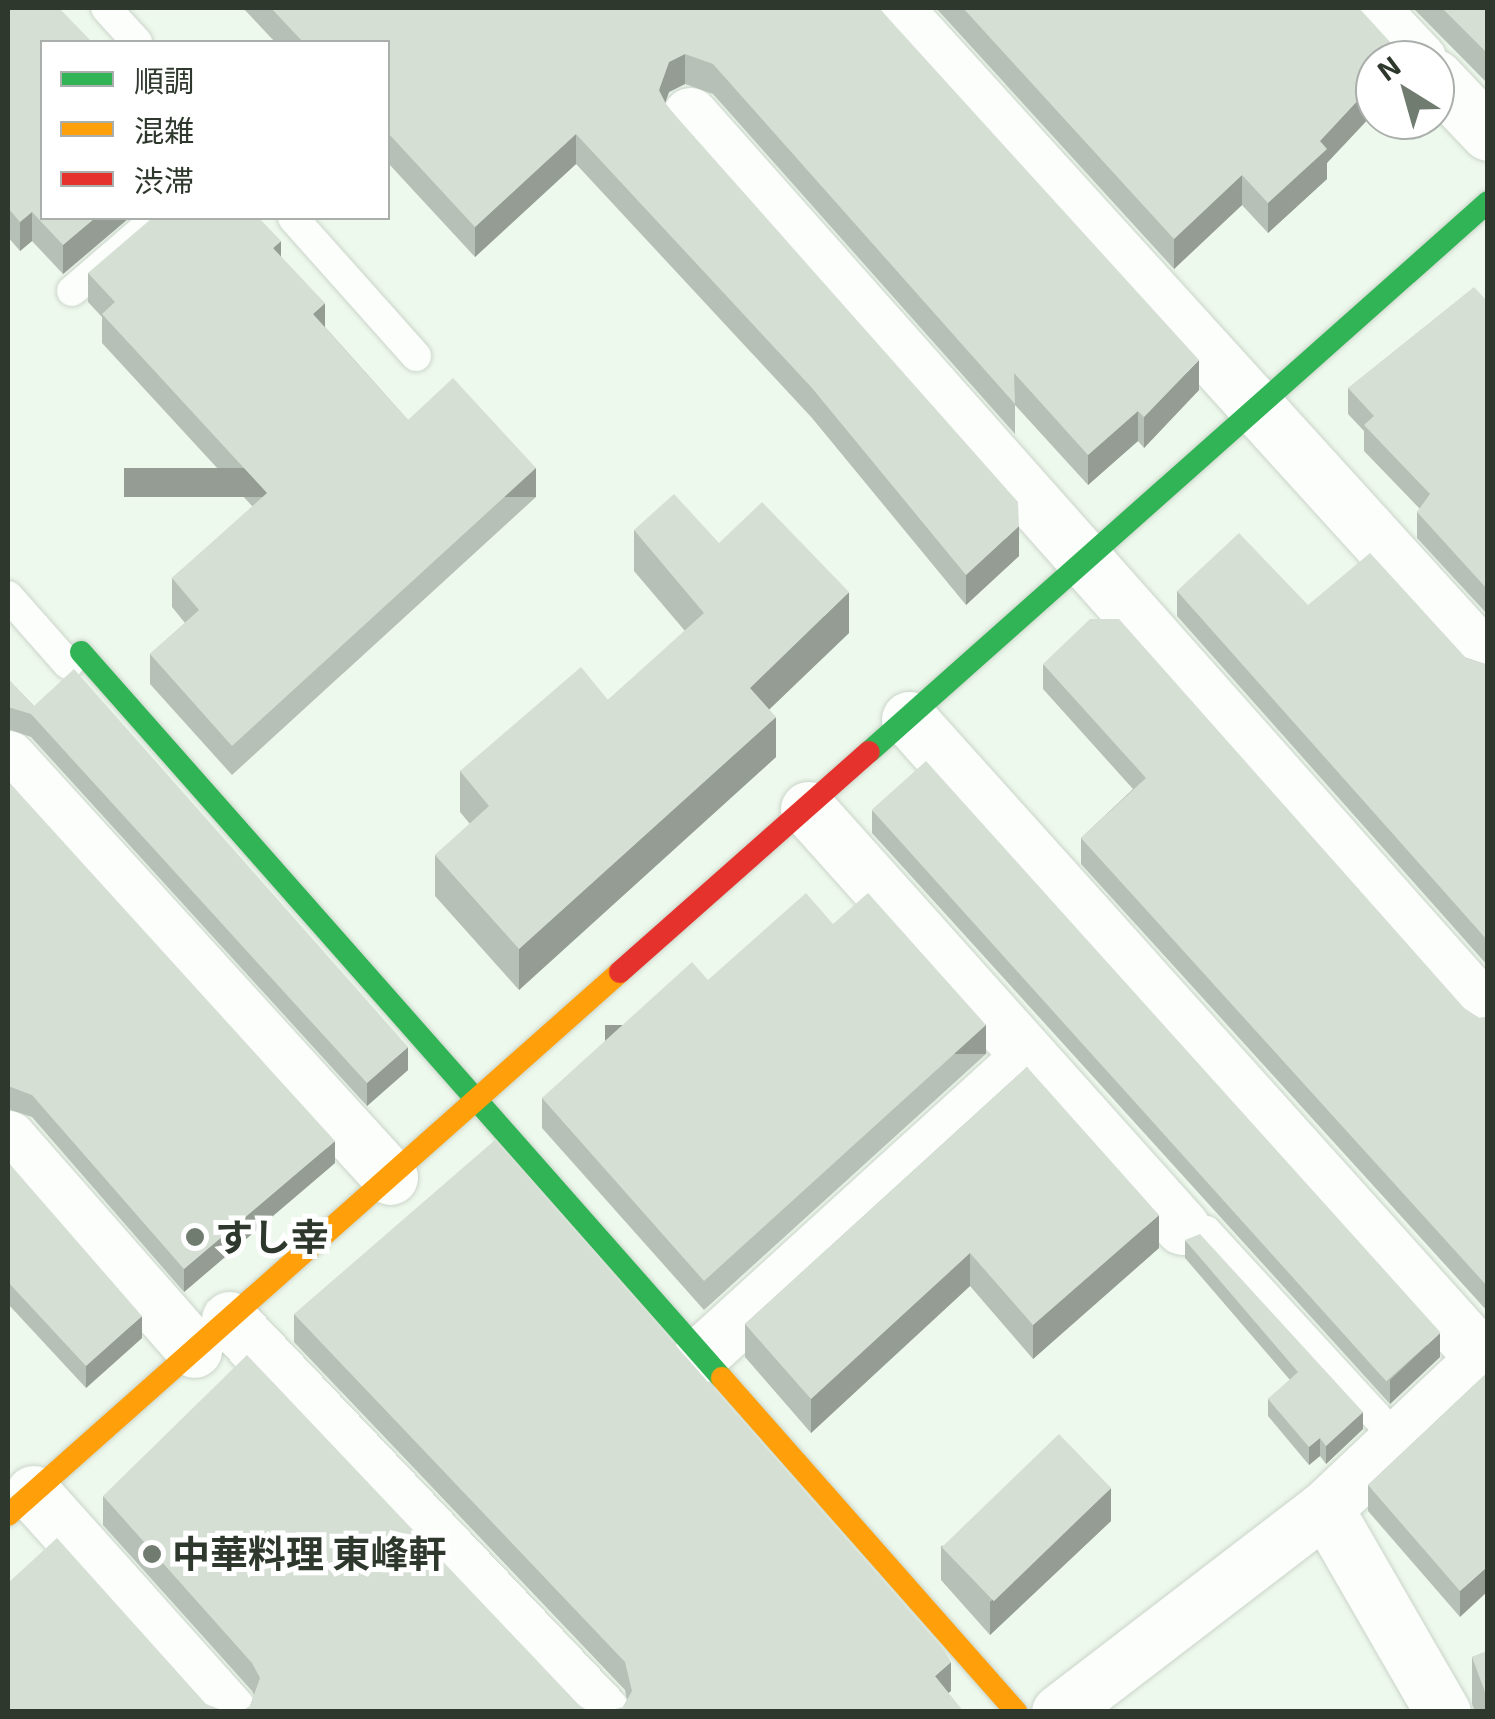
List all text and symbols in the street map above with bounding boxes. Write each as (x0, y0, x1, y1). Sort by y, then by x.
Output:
legend (40, 40, 390, 220)
north arrow (1355, 40, 1455, 140)
text: N (1370, 48, 1406, 87)
text: 順調 (134, 62, 194, 98)
text: 混雑 (134, 112, 194, 148)
text: 渋滞 (134, 162, 194, 198)
place label: すし幸 (215, 1214, 329, 1260)
marker: すし幸 (184, 1226, 206, 1248)
place label: 中華料理 東峰軒 (172, 1531, 446, 1577)
marker: 中華料理 東峰軒 (141, 1543, 163, 1565)

